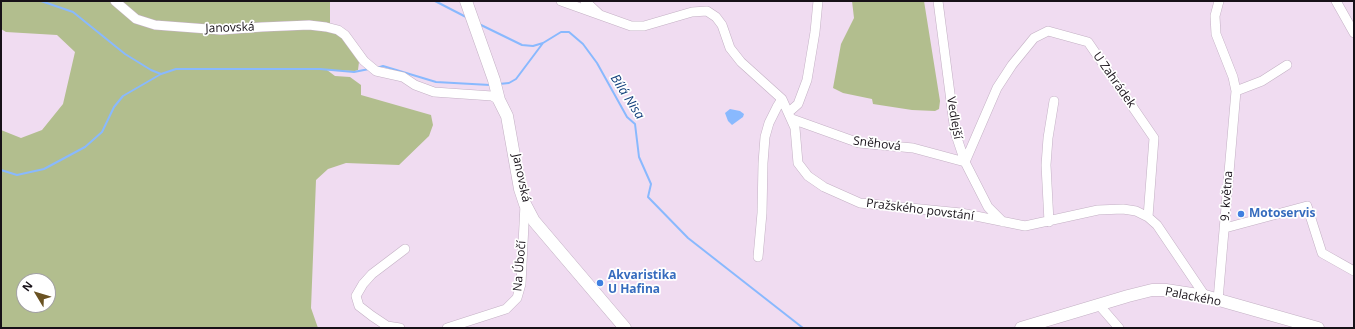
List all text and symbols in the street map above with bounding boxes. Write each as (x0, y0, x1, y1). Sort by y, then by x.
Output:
street label: Janovská (205, 20, 255, 36)
street label: U Zahrádek (1090, 49, 1138, 111)
water label: Bílá Nisa (607, 72, 647, 122)
street label: Vedlejší (943, 96, 965, 140)
street label: Sněhová (852, 134, 902, 154)
street label: Janovská (509, 152, 533, 204)
street label: 9. května (1218, 170, 1236, 222)
street label: Pražského povstání (865, 196, 975, 224)
place label: Motoservis (1249, 207, 1315, 221)
marker: Motoservis (1236, 209, 1246, 219)
street label: Na Úbočí (511, 240, 529, 292)
place label: Akvaristika U Hafina (608, 269, 676, 297)
north arrow (16, 273, 56, 313)
text: N (18, 278, 36, 294)
marker: Akvaristika U Hafina (595, 278, 605, 288)
street label: Palackého (1164, 284, 1222, 310)

